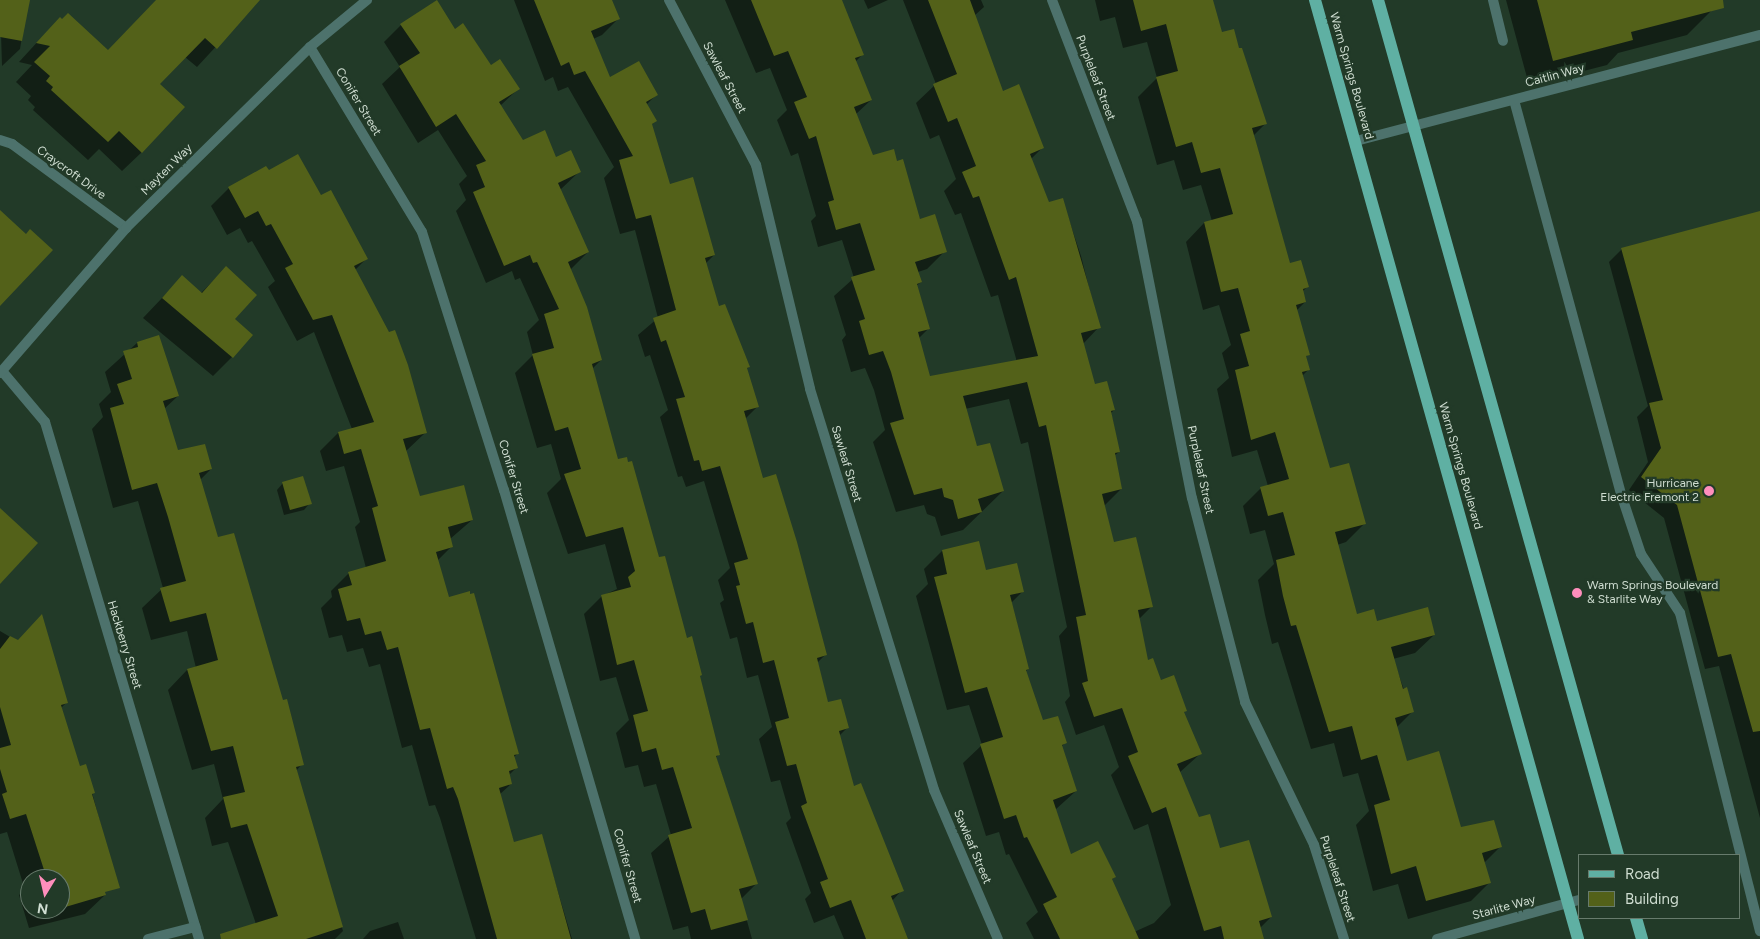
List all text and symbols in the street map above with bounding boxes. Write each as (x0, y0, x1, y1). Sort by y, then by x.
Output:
street label: Warm Springs Boulevard (1326, 11, 1376, 141)
street label: Purpleleaf Street (1072, 33, 1118, 123)
street label: Sawleaf Street (699, 40, 749, 116)
street label: Caitlin Way (1524, 61, 1586, 91)
street label: Conifer Street (332, 65, 384, 139)
street label: Mayten Way (138, 141, 196, 199)
street label: Craycroft Drive (34, 143, 108, 203)
street label: Warm Springs Boulevard (1435, 401, 1485, 531)
street label: Sawleaf Street (828, 424, 864, 504)
street label: Purpleleaf Street (1184, 424, 1216, 516)
street label: Conifer Street (495, 438, 531, 516)
place label: Hurricane Electric Fremont 2 (1600, 477, 1699, 505)
marker: Hurricane Electric Fremont 2 (1703, 485, 1715, 497)
place label: Warm Springs Boulevard & Starlite Way (1587, 579, 1718, 607)
marker: Warm Springs Boulevard & Starlite Way (1571, 587, 1583, 599)
street label: Hackberry Street (104, 599, 144, 691)
street label: Sawleaf Street (950, 808, 994, 886)
street label: Conifer Street (610, 827, 644, 905)
street label: Purpleleaf Street (1316, 834, 1358, 924)
legend (1578, 854, 1740, 919)
text: Road (1625, 865, 1660, 883)
north arrow (20, 869, 70, 919)
text: Building (1625, 890, 1679, 908)
street label: Starlite Way (1471, 893, 1537, 923)
text: N (36, 899, 49, 918)

